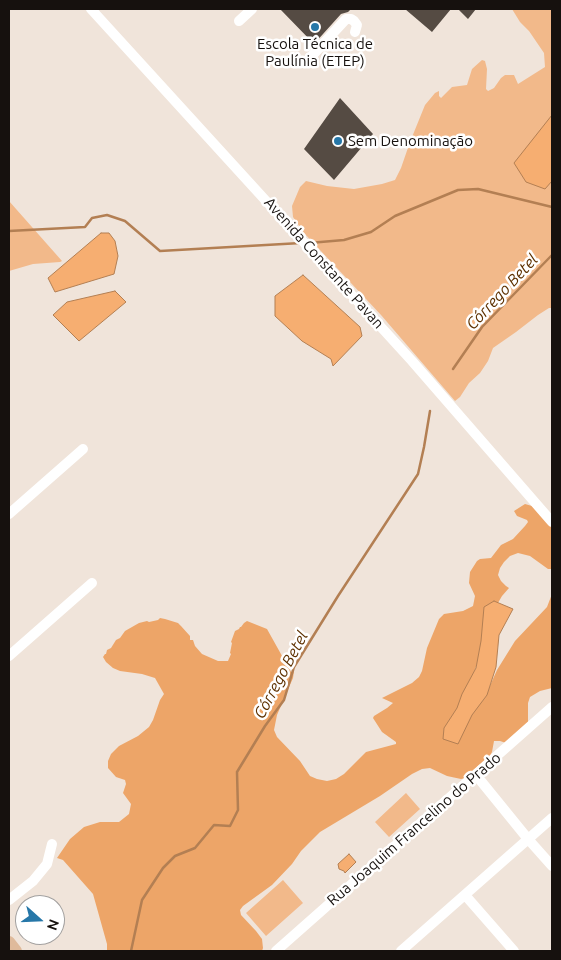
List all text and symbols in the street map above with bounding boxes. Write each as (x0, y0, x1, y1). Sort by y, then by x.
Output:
marker: Escola Técnica de Paulínia (ETEP) (309, 21, 321, 33)
place label: Escola Técnica de Paulínia (ETEP) (257, 35, 373, 70)
place label: Sem Denominação (348, 132, 473, 150)
marker: Sem Denominação (332, 135, 344, 147)
street label: Avenida Constante Pavan (260, 194, 388, 332)
water label: Córrego Betel (462, 250, 542, 334)
water label: Córrego Betel (250, 628, 312, 722)
street label: Rua Joaquim Francelino do Prado (323, 749, 505, 909)
north arrow (15, 895, 65, 945)
text: N (44, 917, 62, 932)

